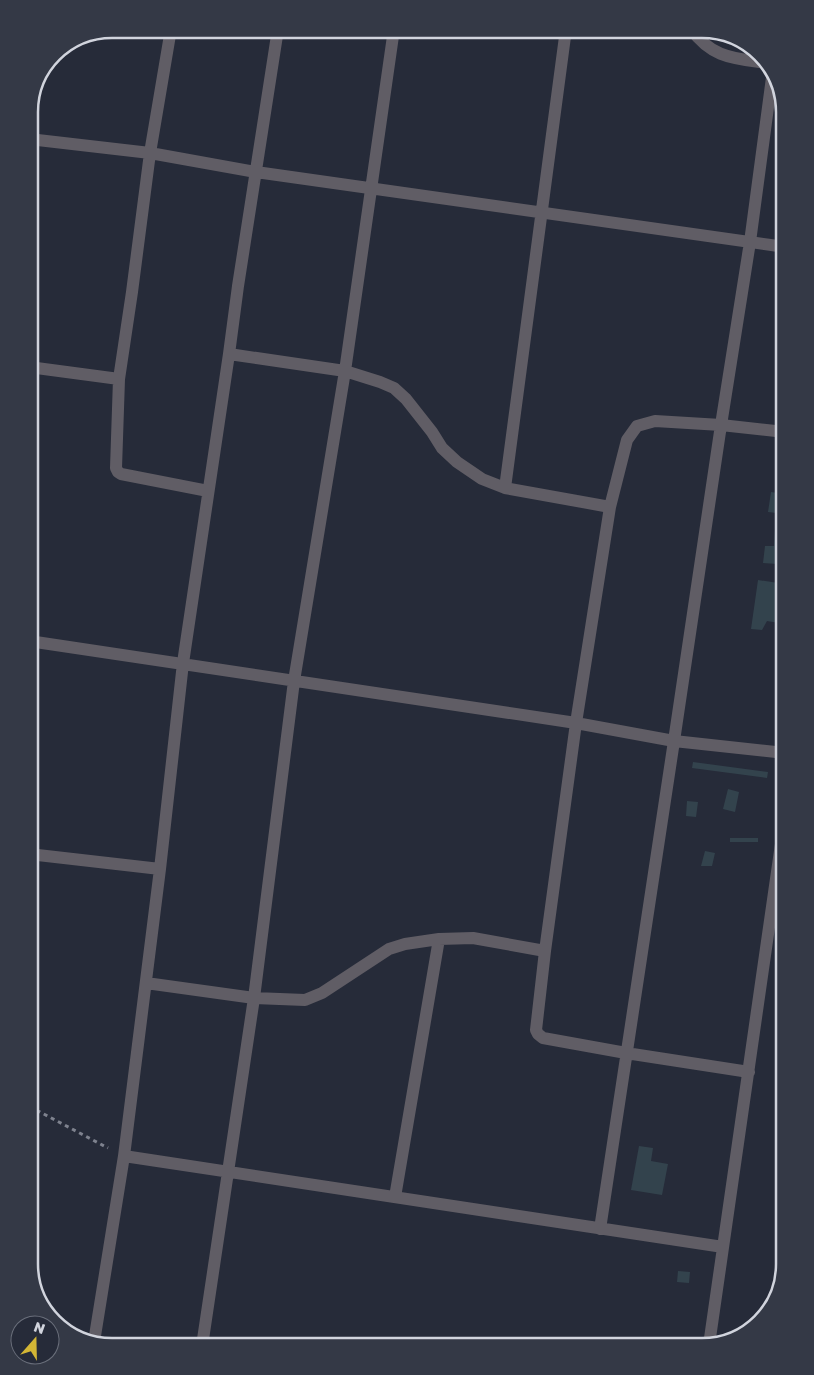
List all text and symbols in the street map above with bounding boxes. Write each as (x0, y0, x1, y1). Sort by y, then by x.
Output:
north arrow (10, 1315, 60, 1365)
text: N (32, 1318, 48, 1337)

